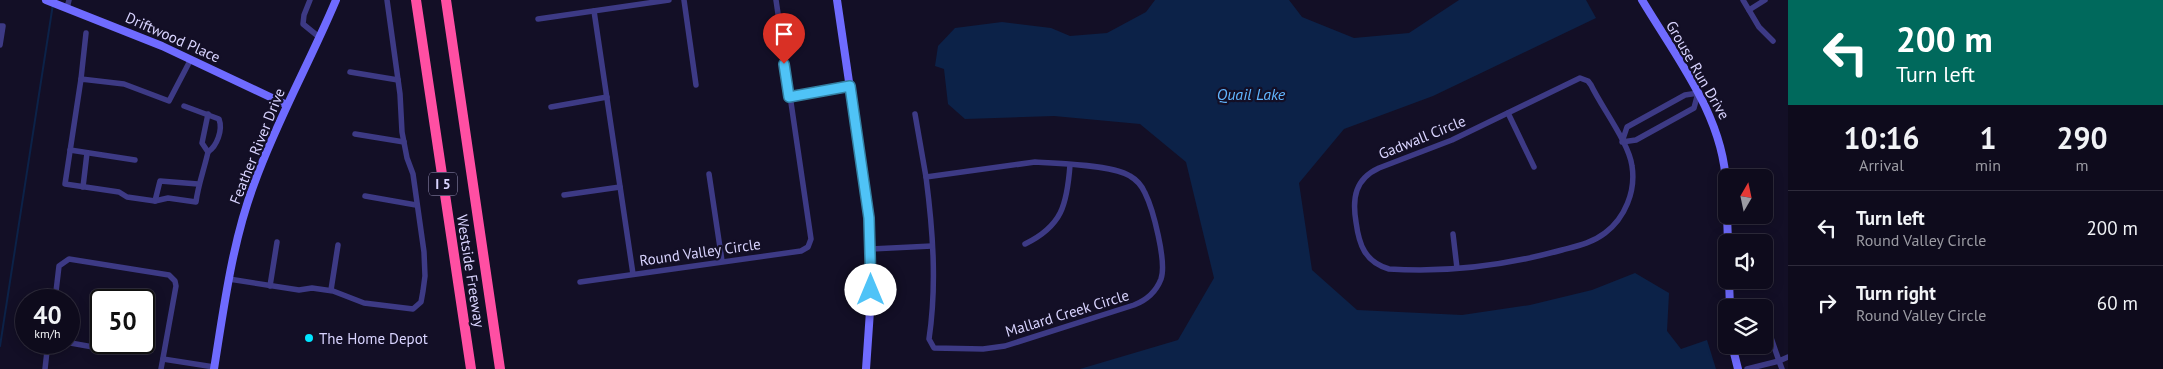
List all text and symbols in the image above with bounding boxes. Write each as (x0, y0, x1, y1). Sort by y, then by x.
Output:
street label: Driftwood Place (123, 8, 223, 66)
pin (763, 13, 805, 64)
text: 200 m (1896, 16, 1993, 62)
street label: Grouse Run Drive (1662, 17, 1734, 123)
icon: arrive (770, 20, 798, 48)
icon: left (1813, 20, 1878, 85)
text: Turn left (1896, 60, 1975, 88)
water label: Quail Lake (1217, 84, 1286, 104)
street label: Feather River Drive (225, 85, 289, 207)
street label: Gadwall Circle (1376, 111, 1468, 163)
text: 10:16 (1843, 118, 1920, 157)
text: 1 (1980, 118, 1997, 157)
text: 290 (2056, 118, 2108, 157)
text: Arrival (1859, 155, 1904, 175)
text: min (1975, 155, 2001, 175)
text: m (2076, 155, 2089, 175)
north arrow (1718, 169, 1772, 224)
map controls (1718, 169, 1773, 354)
road number: I 5 (429, 172, 457, 195)
text: Turn left (1856, 206, 1925, 230)
street label: Westside Freeway (453, 213, 489, 329)
icon: left (1813, 214, 1841, 242)
text: 200 m (2086, 216, 2138, 240)
text: Round Valley Circle (1856, 230, 1986, 250)
street label: Round Valley Circle (638, 234, 762, 270)
button: sound (1718, 234, 1773, 289)
position arrow (844, 263, 896, 315)
text: Turn right (1856, 281, 1936, 305)
street label: Mallard Creek Circle (1003, 285, 1131, 341)
speed limit sign: 50 (90, 289, 155, 354)
icon: right (1813, 289, 1841, 317)
text: 60 m (2097, 291, 2138, 315)
text: 40 (33, 299, 62, 331)
button: layers (1718, 299, 1773, 354)
text: Round Valley Circle (1856, 305, 1986, 325)
text: km/h (34, 326, 61, 341)
place label: The Home Depot (319, 329, 428, 348)
marker: The Home Depot (303, 332, 315, 344)

